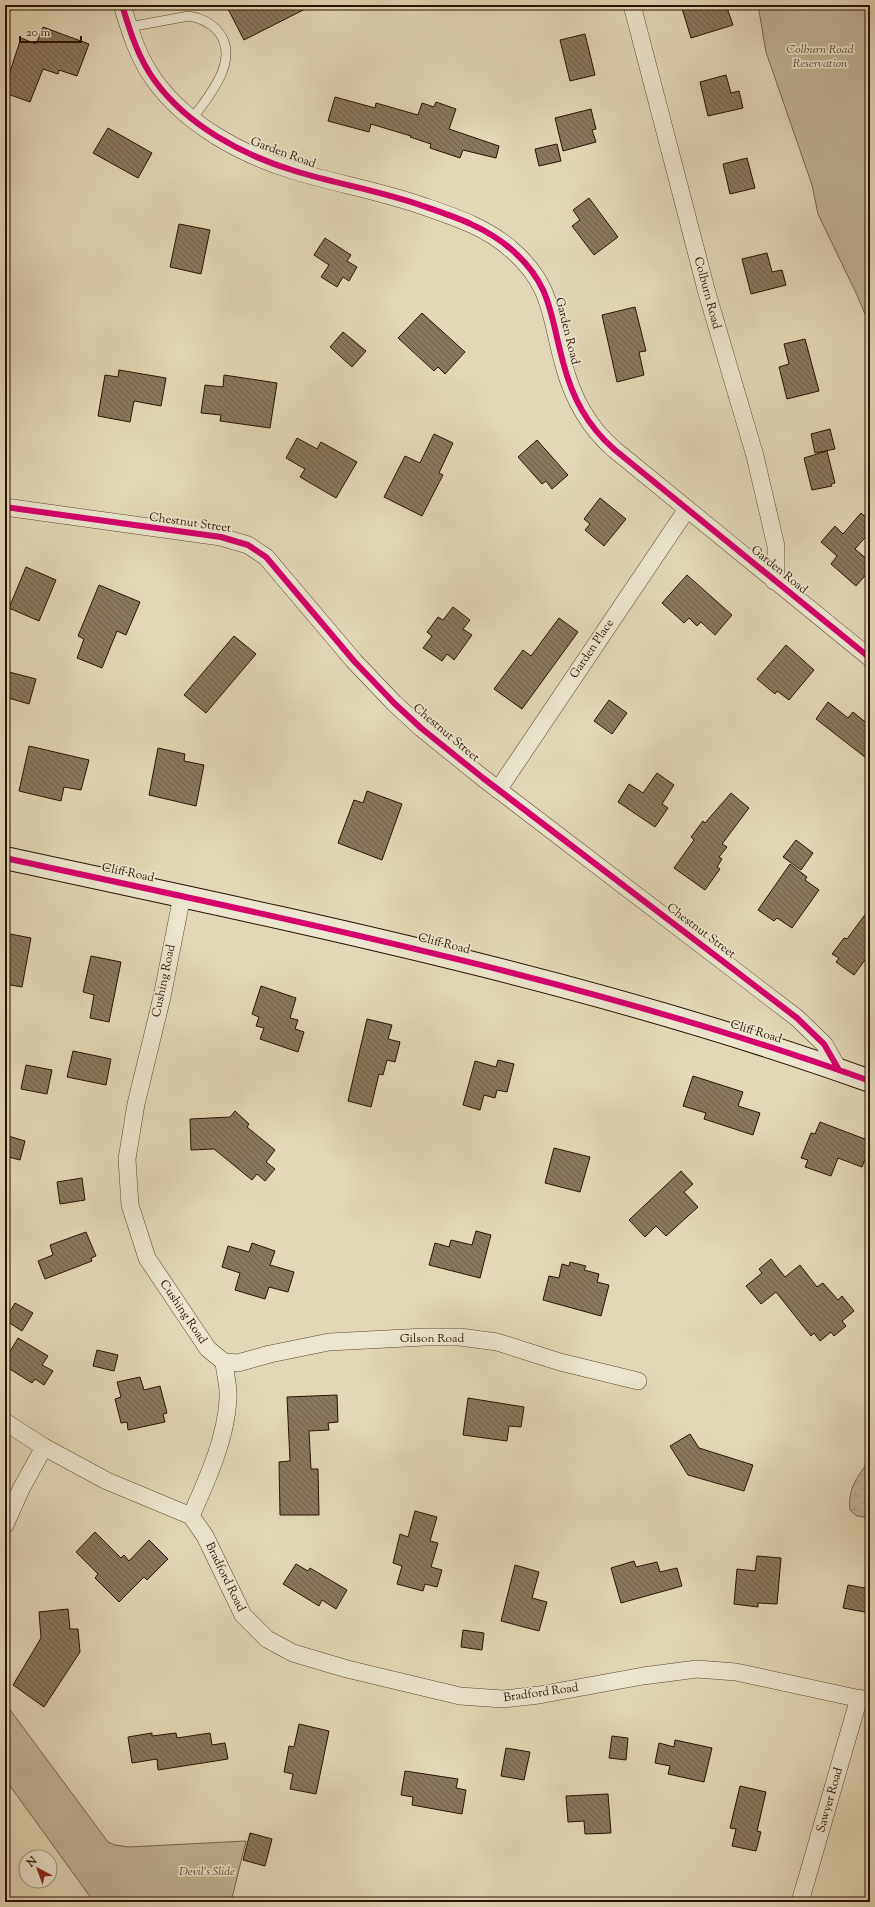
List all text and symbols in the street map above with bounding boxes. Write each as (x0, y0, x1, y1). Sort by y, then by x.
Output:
scale bar (20, 18, 81, 44)
text: 20 m (26, 24, 51, 42)
park label: Colburn Road Reservation (786, 41, 854, 73)
street label: Garden Road (248, 133, 318, 173)
street label: Colburn Road (689, 255, 725, 331)
street label: Garden Road (550, 296, 584, 367)
street label: Chestnut Street (148, 508, 232, 538)
street label: Garden Road (747, 541, 811, 599)
street label: Garden Place (566, 615, 619, 682)
street label: Chestnut Street (409, 700, 483, 766)
street label: Cliff Road (100, 859, 156, 887)
street label: Chestnut Street (663, 899, 739, 963)
street label: Cliff Road (416, 929, 472, 959)
street label: Cushing Road (148, 943, 181, 1019)
street label: Cliff Road (728, 1016, 784, 1048)
street label: Cushing Road (155, 1276, 211, 1348)
street label: Gilson Road (400, 1330, 464, 1348)
street label: Bradford Road (200, 1539, 250, 1615)
street label: Bradford Road (502, 1679, 580, 1707)
street label: Sawyer Road (812, 1765, 848, 1835)
north arrow (18, 1849, 58, 1889)
text: N (23, 1853, 41, 1872)
park label: Devil's Slide (179, 1863, 235, 1881)

